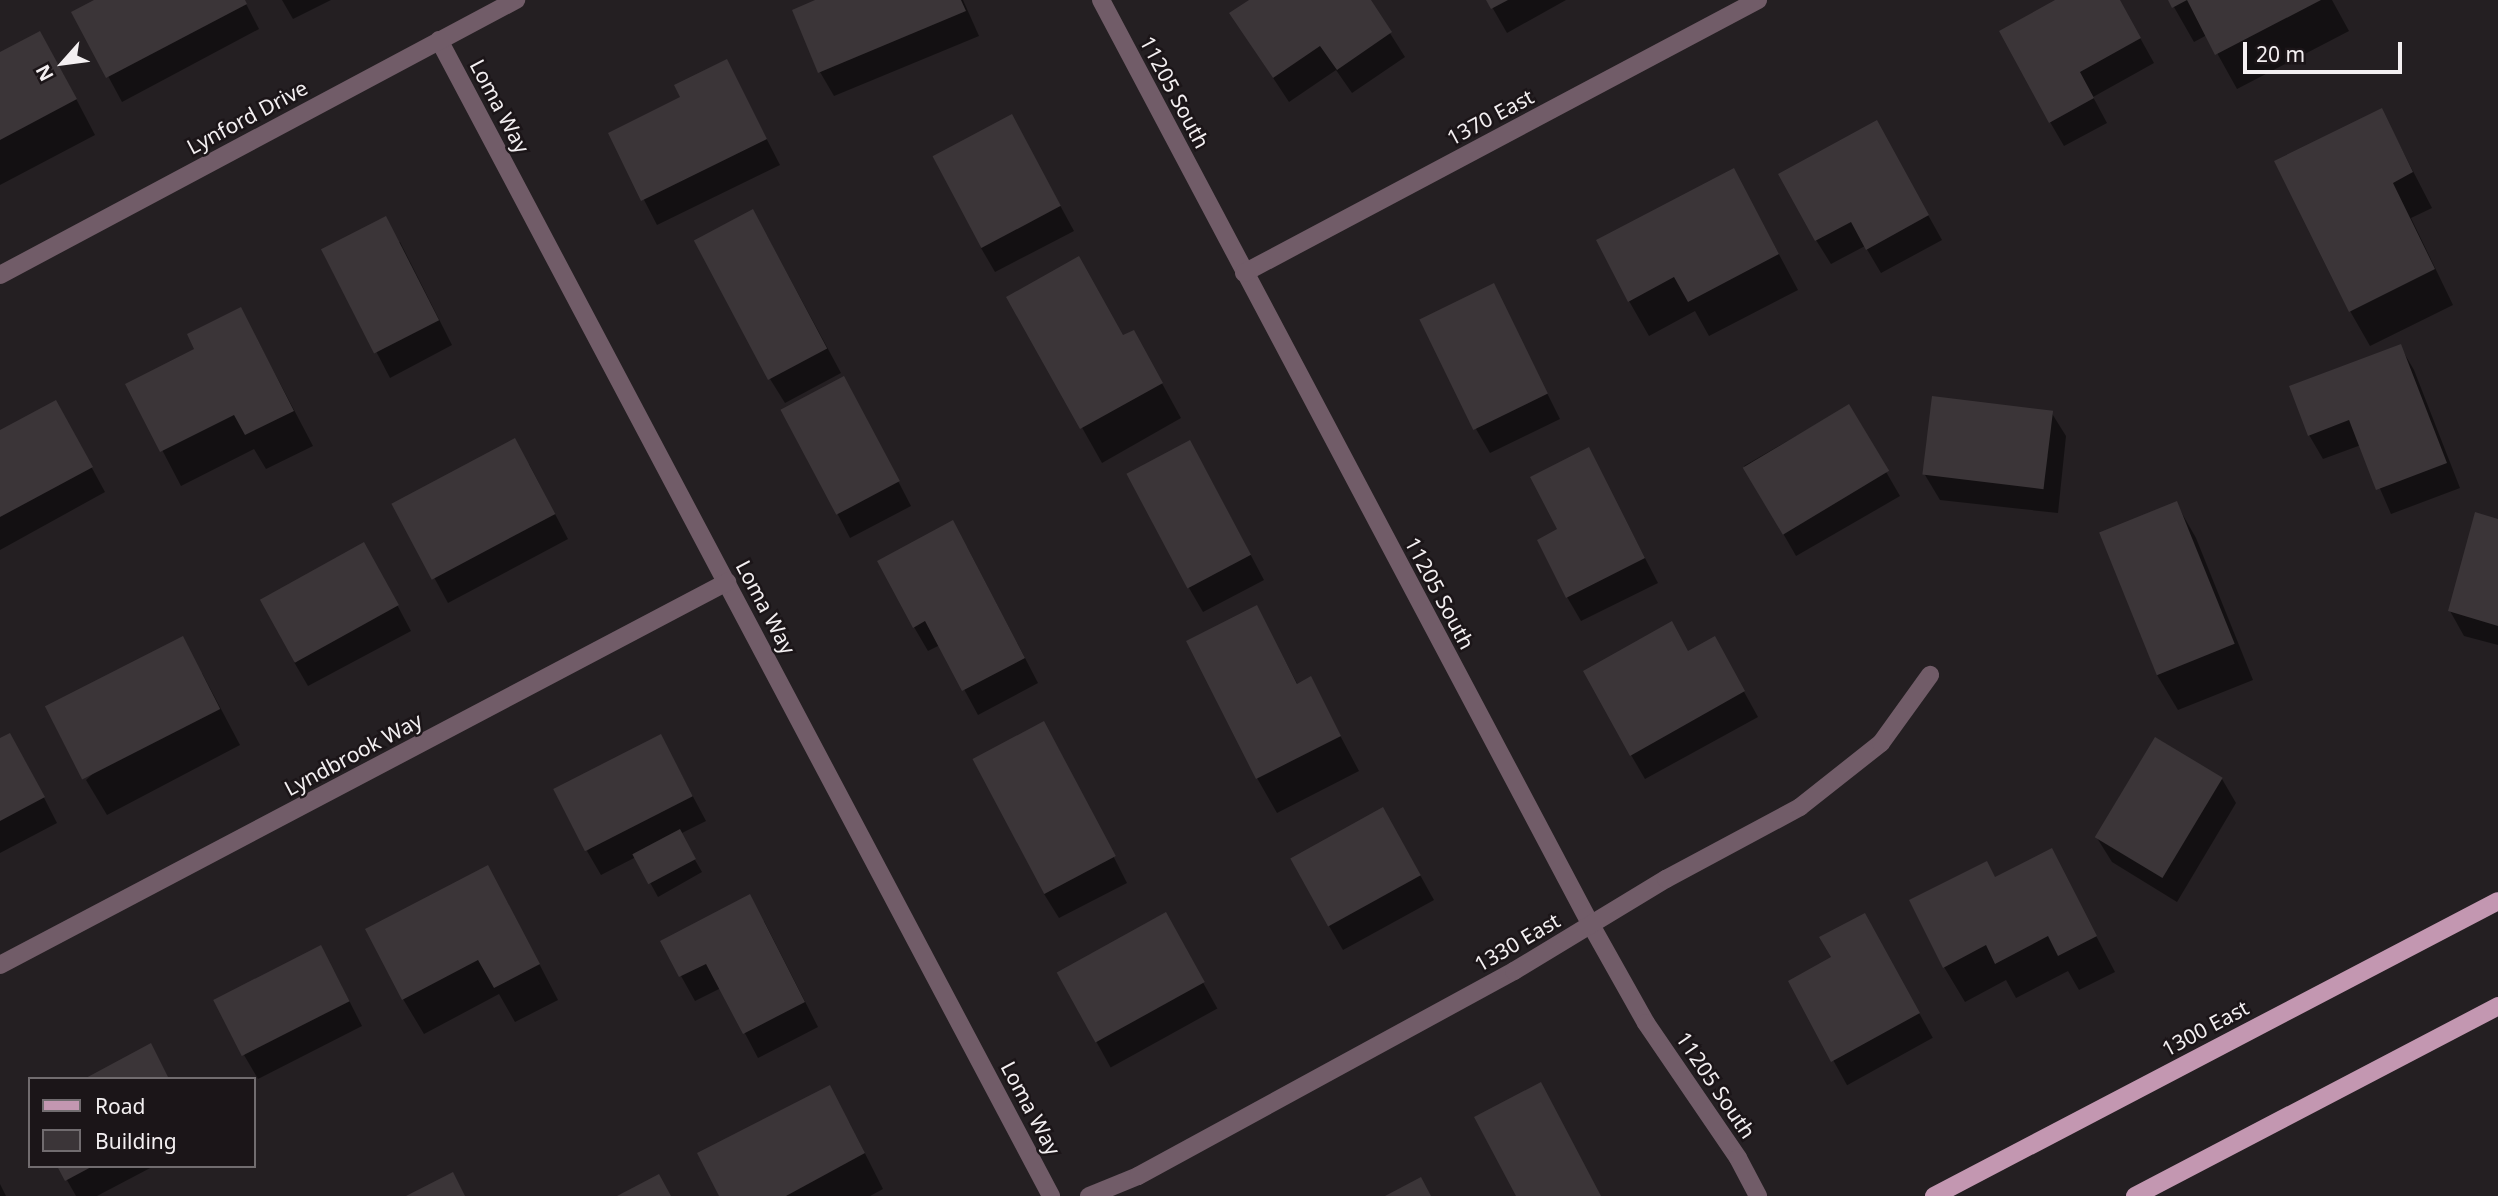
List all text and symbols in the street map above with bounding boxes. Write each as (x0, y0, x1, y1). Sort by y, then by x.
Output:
north arrow (28, 28, 98, 98)
scale bar (2246, 28, 2405, 72)
street label: 11205 South (1135, 32, 1215, 152)
text: 20 m (2256, 40, 2305, 68)
street label: Loma Way (465, 55, 535, 157)
text: N (29, 60, 60, 86)
street label: Lynford Drive (182, 75, 312, 159)
street label: 1370 East (1442, 84, 1538, 150)
street label: 11205 South (1400, 533, 1480, 653)
street label: Loma Way (731, 556, 801, 658)
street label: Lyndbrook Way (280, 707, 426, 801)
street label: 1330 East (1470, 907, 1564, 977)
street label: 1300 East (2157, 995, 2253, 1061)
street label: 11205 South (1671, 1027, 1761, 1143)
street label: Loma Way (996, 1057, 1066, 1159)
legend (28, 1077, 256, 1168)
text: Road (95, 1092, 145, 1120)
text: Building (95, 1127, 177, 1155)

